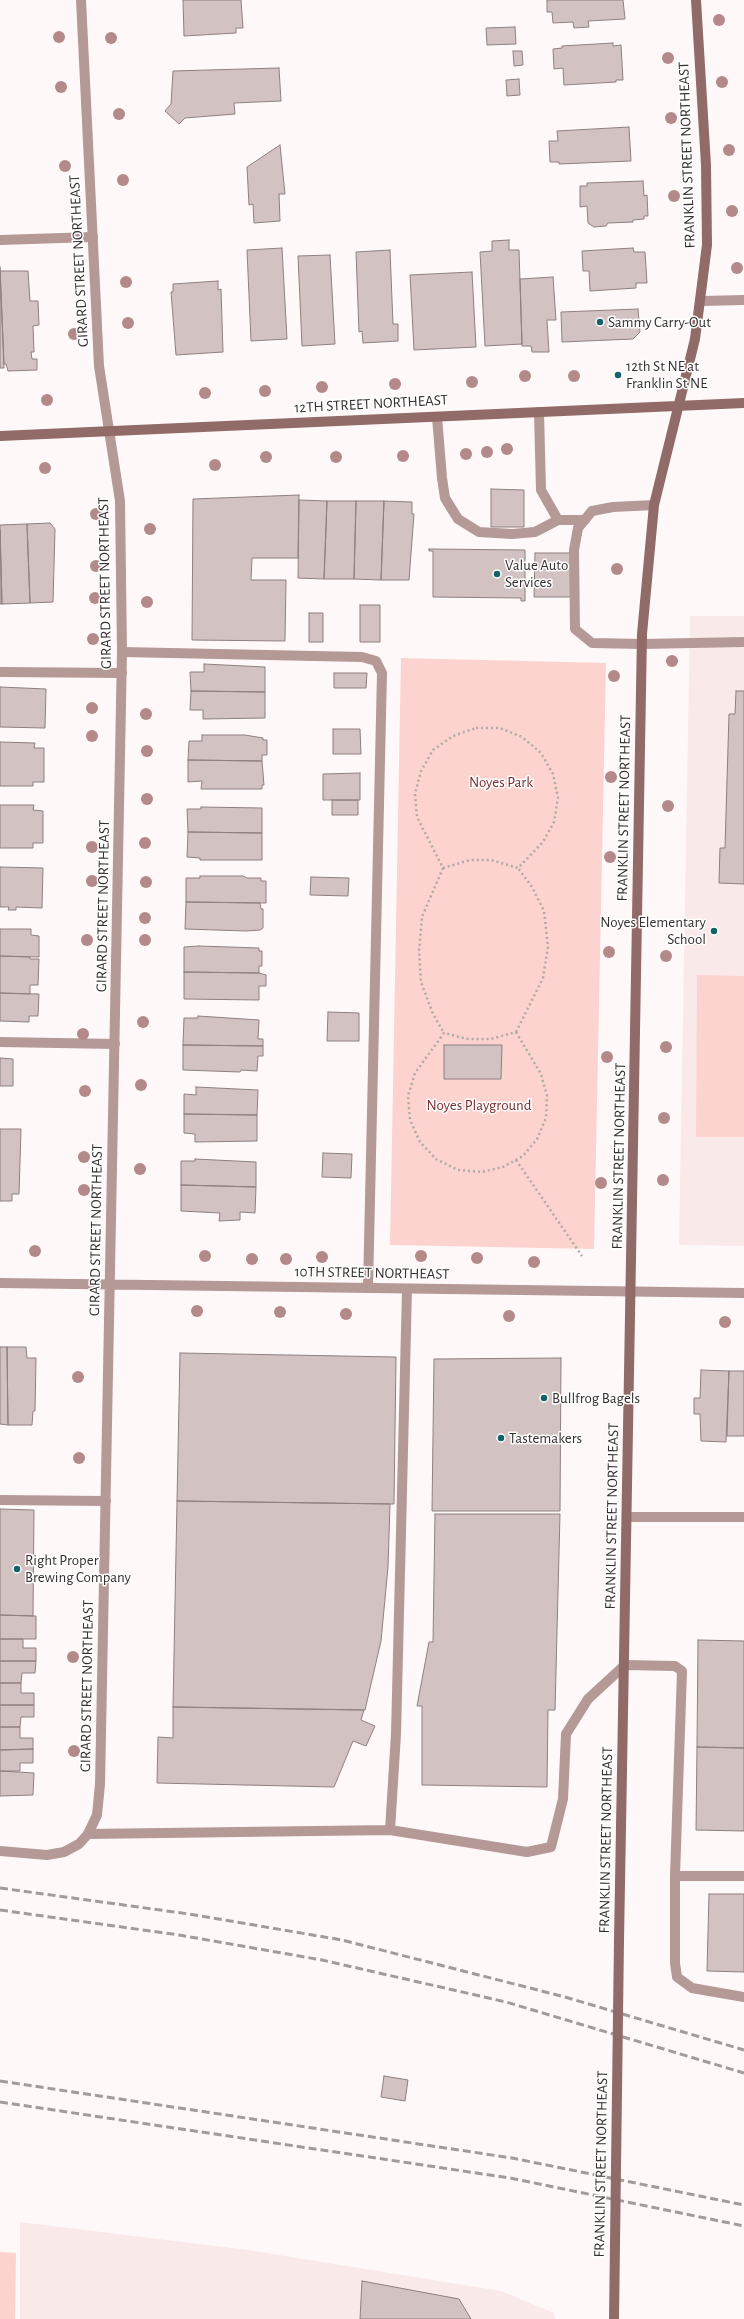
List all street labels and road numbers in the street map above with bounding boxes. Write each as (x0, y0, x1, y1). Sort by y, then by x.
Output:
street label: FRANKLIN STREET NORTHEAST (675, 61, 699, 249)
street label: GIRARD STREET NORTHEAST (66, 175, 92, 347)
street label: 12TH STREET NORTHEAST (294, 391, 448, 417)
street label: GIRARD STREET NORTHEAST (94, 497, 116, 669)
street label: FRANKLIN STREET NORTHEAST (613, 714, 635, 902)
street label: GIRARD STREET NORTHEAST (92, 820, 114, 992)
street label: FRANKLIN STREET NORTHEAST (608, 1062, 630, 1250)
street label: GIRARD STREET NORTHEAST (85, 1144, 107, 1316)
street label: 10TH STREET NORTHEAST (294, 1263, 450, 1283)
street label: FRANKLIN STREET NORTHEAST (601, 1422, 623, 1610)
street label: GIRARD STREET NORTHEAST (76, 1600, 98, 1772)
street label: FRANKLIN STREET NORTHEAST (595, 1746, 617, 1934)
street label: FRANKLIN STREET NORTHEAST (590, 2070, 612, 2258)

